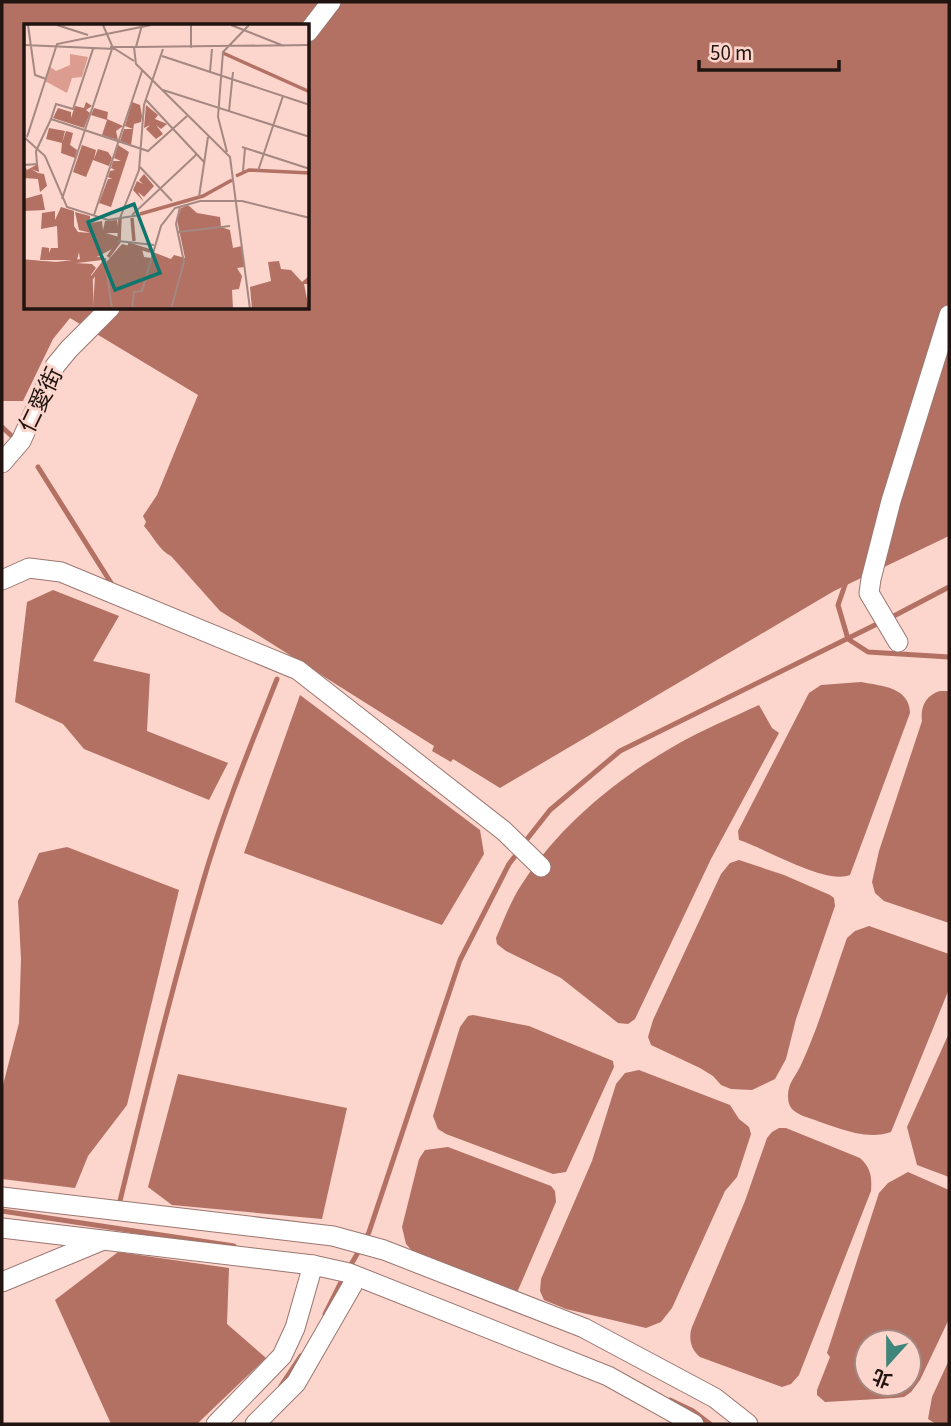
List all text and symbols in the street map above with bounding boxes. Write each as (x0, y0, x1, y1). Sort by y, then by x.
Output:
inset map (24, 24, 310, 310)
scale bar (699, 28, 839, 72)
text: 50 m (710, 38, 752, 68)
street label: 仁愛街 (11, 362, 71, 438)
north arrow (853, 1328, 923, 1398)
text: 北 (869, 1361, 896, 1393)

